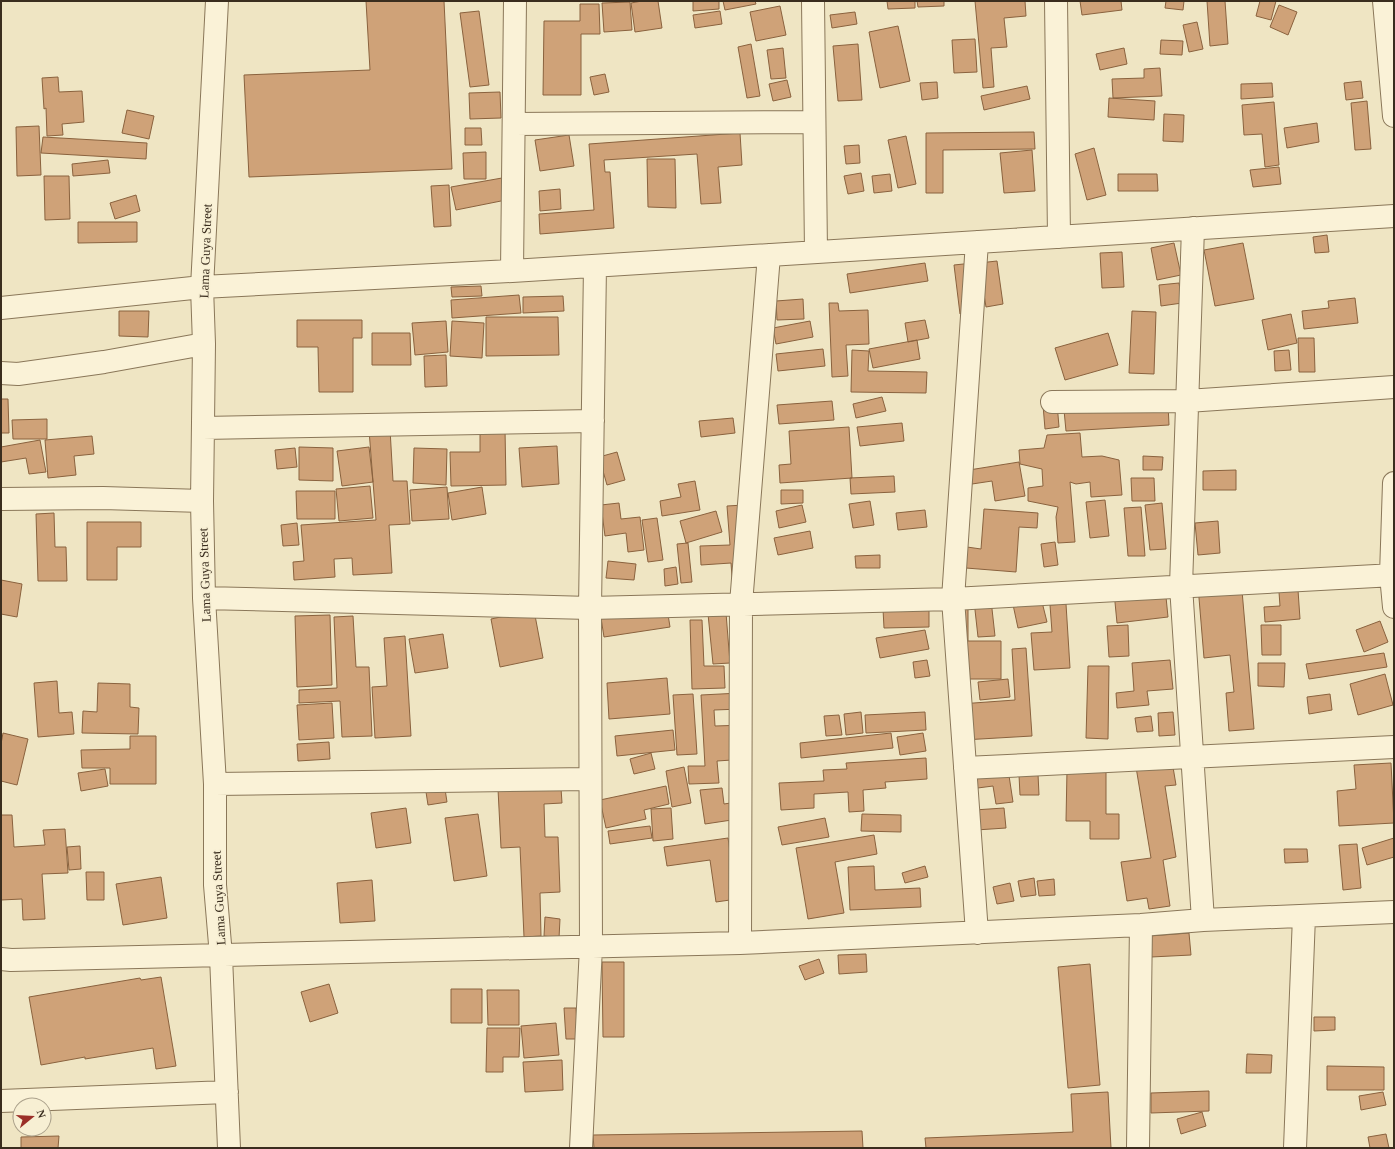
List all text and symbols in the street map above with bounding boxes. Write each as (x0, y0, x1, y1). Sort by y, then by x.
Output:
street label: Lama Guya Street (196, 203, 215, 299)
street label: Lama Guya Street (195, 527, 214, 623)
street label: Lama Guya Street (209, 850, 228, 946)
north arrow (12, 1097, 52, 1137)
text: N (35, 1108, 48, 1120)

